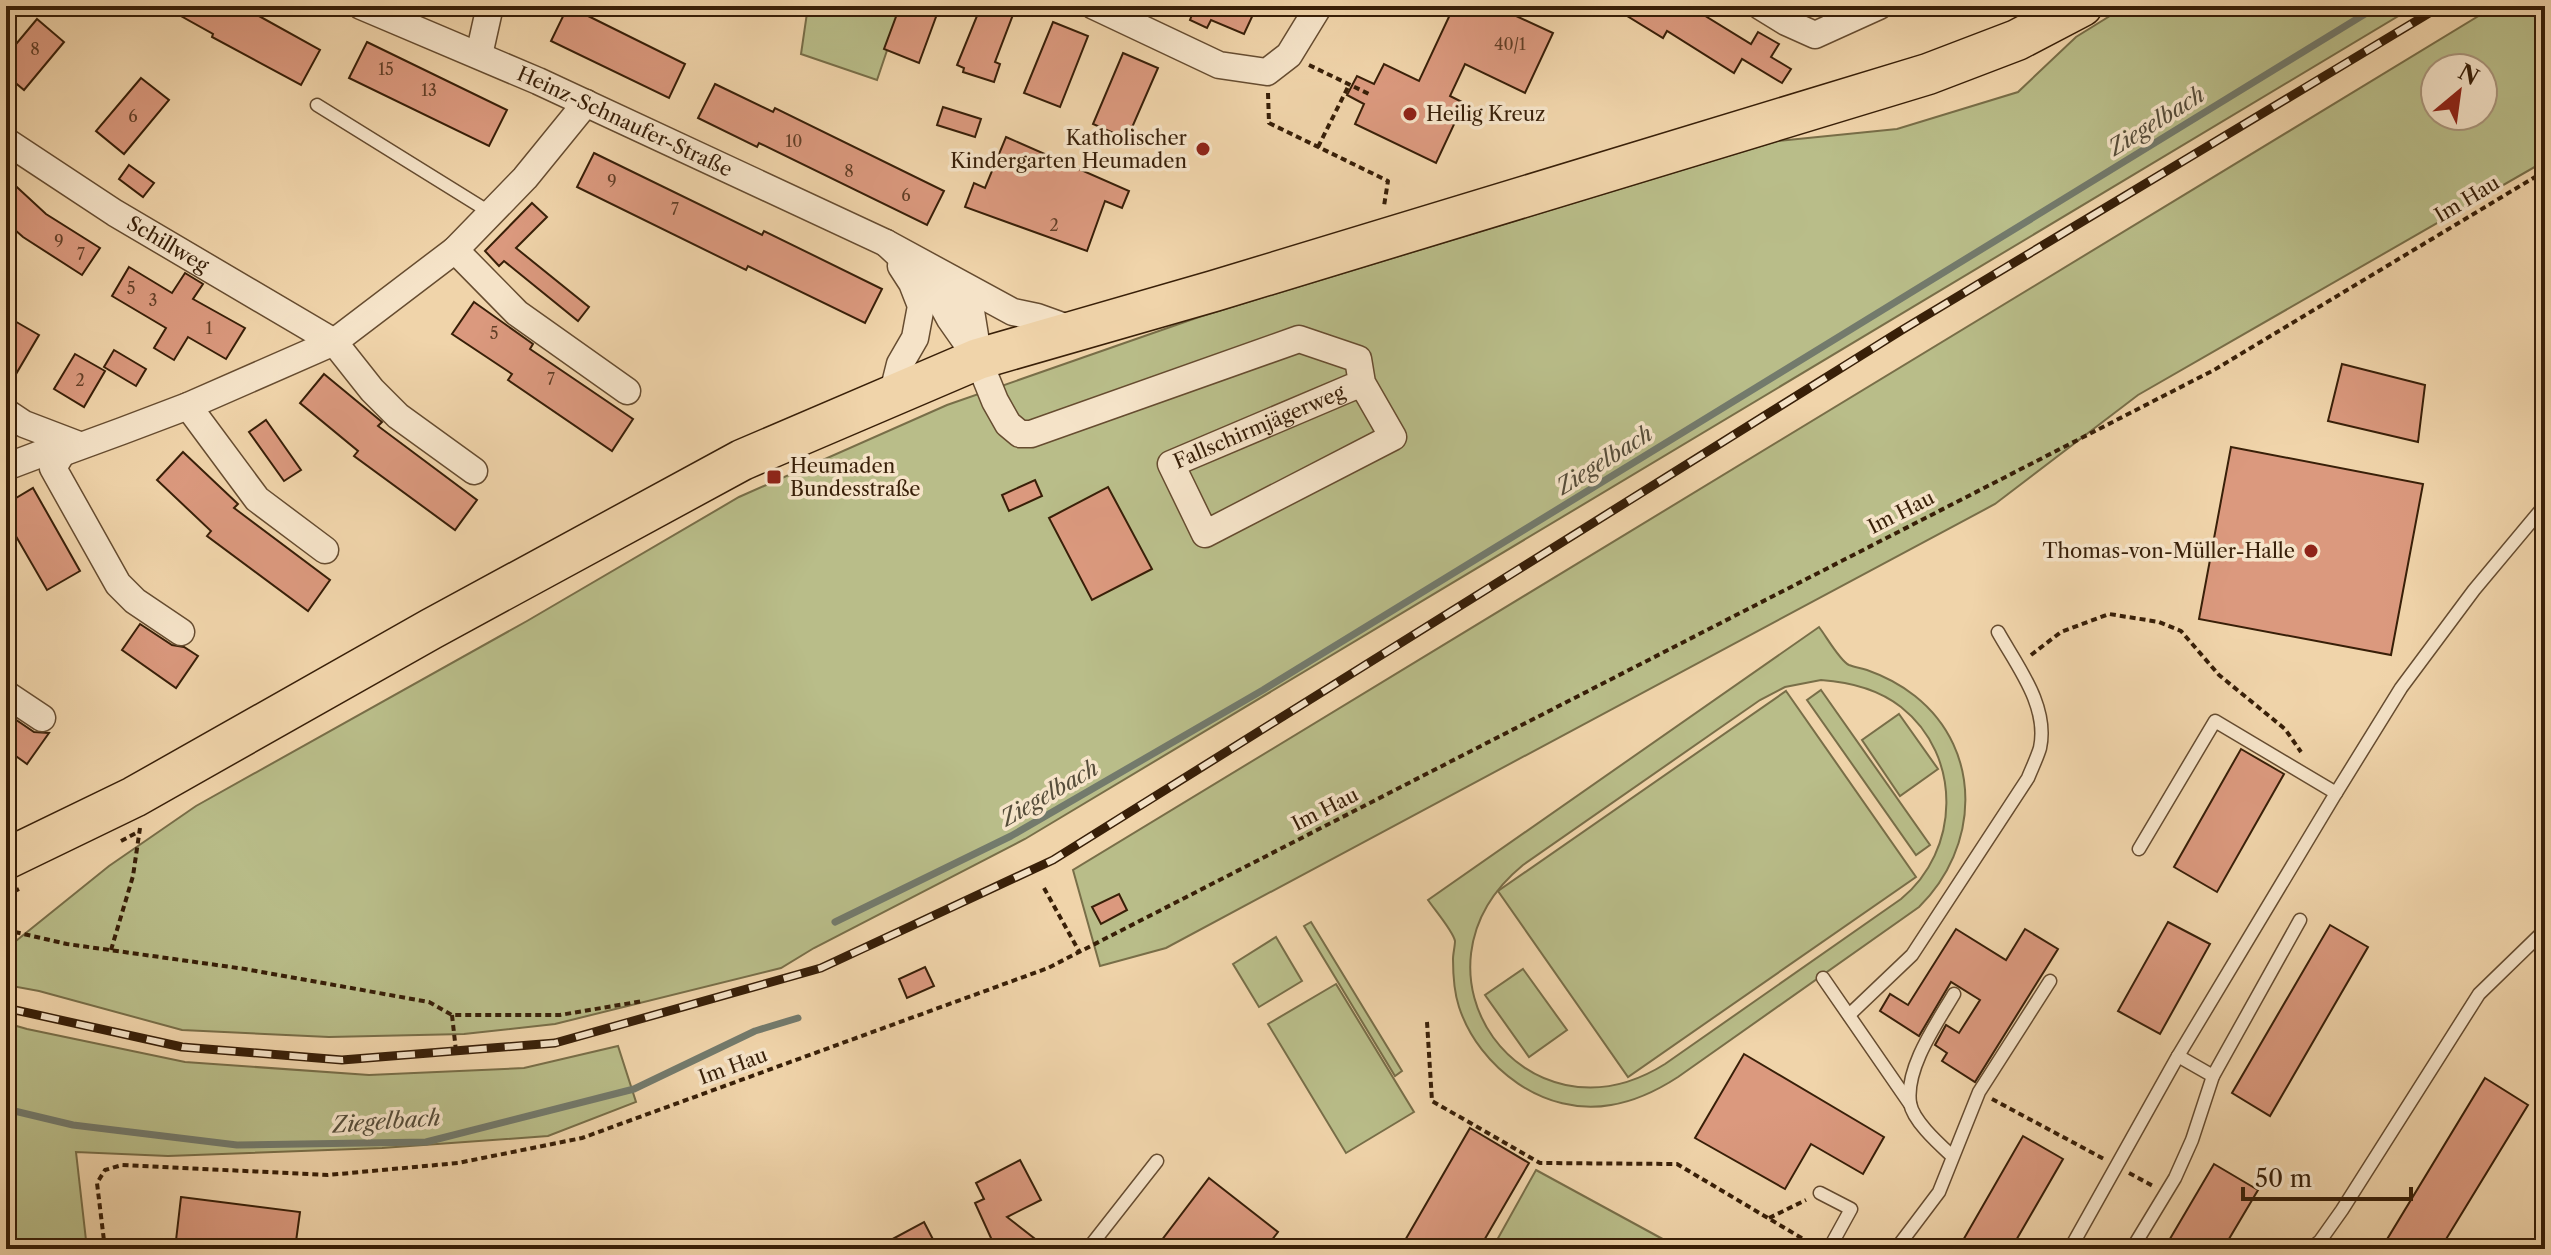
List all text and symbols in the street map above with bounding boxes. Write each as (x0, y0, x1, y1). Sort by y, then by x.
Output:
house number: 40/1 (1494, 34, 1526, 54)
house number: 8 (30, 39, 40, 59)
north arrow (2419, 52, 2499, 132)
house number: 15 (378, 59, 394, 79)
text: N (2454, 59, 2483, 91)
street label: Heinz-Schnaufer-Straße (514, 62, 736, 182)
house number: 13 (421, 80, 437, 100)
water label: Ziegelbach (2102, 81, 2210, 162)
place label: Heilig Kreuz (1426, 102, 1545, 126)
marker: Heilig Kreuz (1401, 105, 1419, 123)
house number: 6 (128, 106, 138, 126)
place label: Katholischer Kindergarten Heumaden (950, 126, 1188, 173)
house number: 10 (786, 131, 802, 151)
marker: Katholischer Kindergarten Heumaden (1194, 140, 1212, 158)
house number: 8 (844, 161, 854, 181)
street label: Im Hau (2430, 170, 2504, 228)
house number: 9 (607, 171, 617, 191)
house number: 6 (901, 185, 911, 205)
house number: 7 (671, 199, 679, 219)
street label: Schillweg (123, 211, 213, 278)
house number: 2 (1049, 215, 1059, 235)
house number: 9 (54, 231, 64, 251)
house number: 7 (77, 244, 85, 264)
house number: 5 (127, 278, 135, 298)
house number: 3 (149, 290, 157, 310)
house number: 1 (206, 318, 213, 338)
house number: 5 (490, 323, 498, 343)
house number: 7 (547, 369, 555, 389)
house number: 2 (75, 370, 85, 390)
street label: Fallschirmjägerweg (1170, 380, 1349, 474)
water label: Ziegelbach (1550, 420, 1658, 501)
place label: Heumaden Bundesstraße (790, 454, 921, 501)
marker: Heumaden Bundesstraße (765, 468, 783, 486)
street label: Im Hau (1864, 485, 1938, 539)
place label: Thomas-von-Müller-Halle (2043, 539, 2295, 563)
marker: Thomas-von-Müller-Halle (2302, 542, 2320, 560)
water label: Ziegelbach (994, 754, 1103, 833)
street label: Im Hau (1288, 782, 1362, 836)
street label: Im Hau (695, 1043, 771, 1089)
water label: Ziegelbach (330, 1104, 441, 1139)
scale bar (2243, 1151, 2411, 1201)
text: 50 m (2255, 1164, 2312, 1193)

